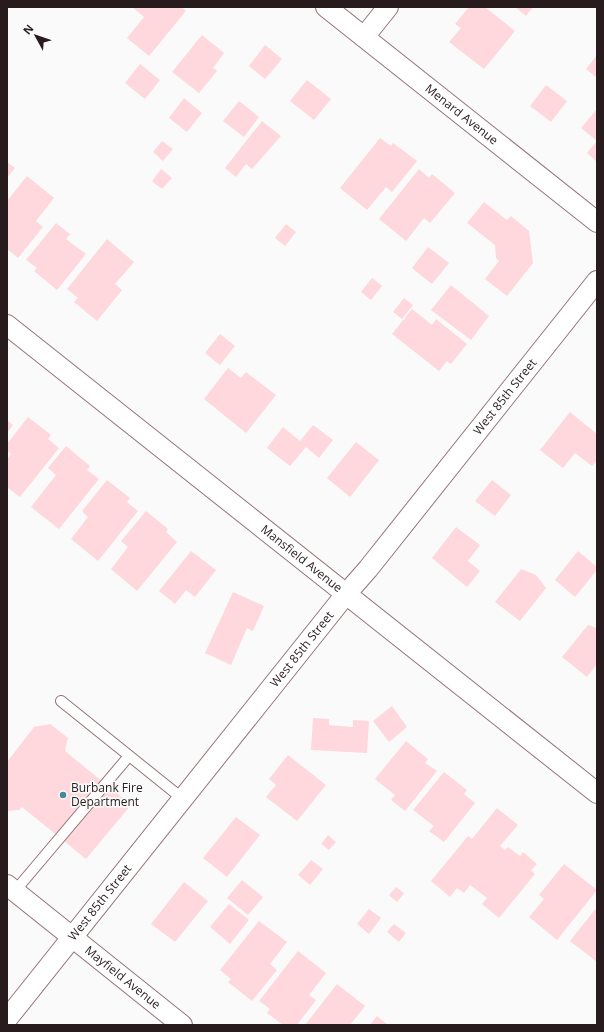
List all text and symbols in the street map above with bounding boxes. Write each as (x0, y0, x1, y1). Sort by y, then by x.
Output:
north arrow (16, 16, 56, 56)
text: N (19, 21, 37, 38)
street label: Menard Avenue (422, 80, 502, 149)
street label: West 85th Street (469, 355, 540, 438)
street label: Mansfield Avenue (258, 521, 346, 596)
street label: West 85th Street (266, 607, 337, 691)
place label: Burbank Fire Department (71, 779, 143, 810)
marker: Burbank Fire Department (58, 790, 68, 800)
street label: West 85th Street (64, 861, 135, 944)
street label: Mayfield Avenue (81, 941, 165, 1013)

